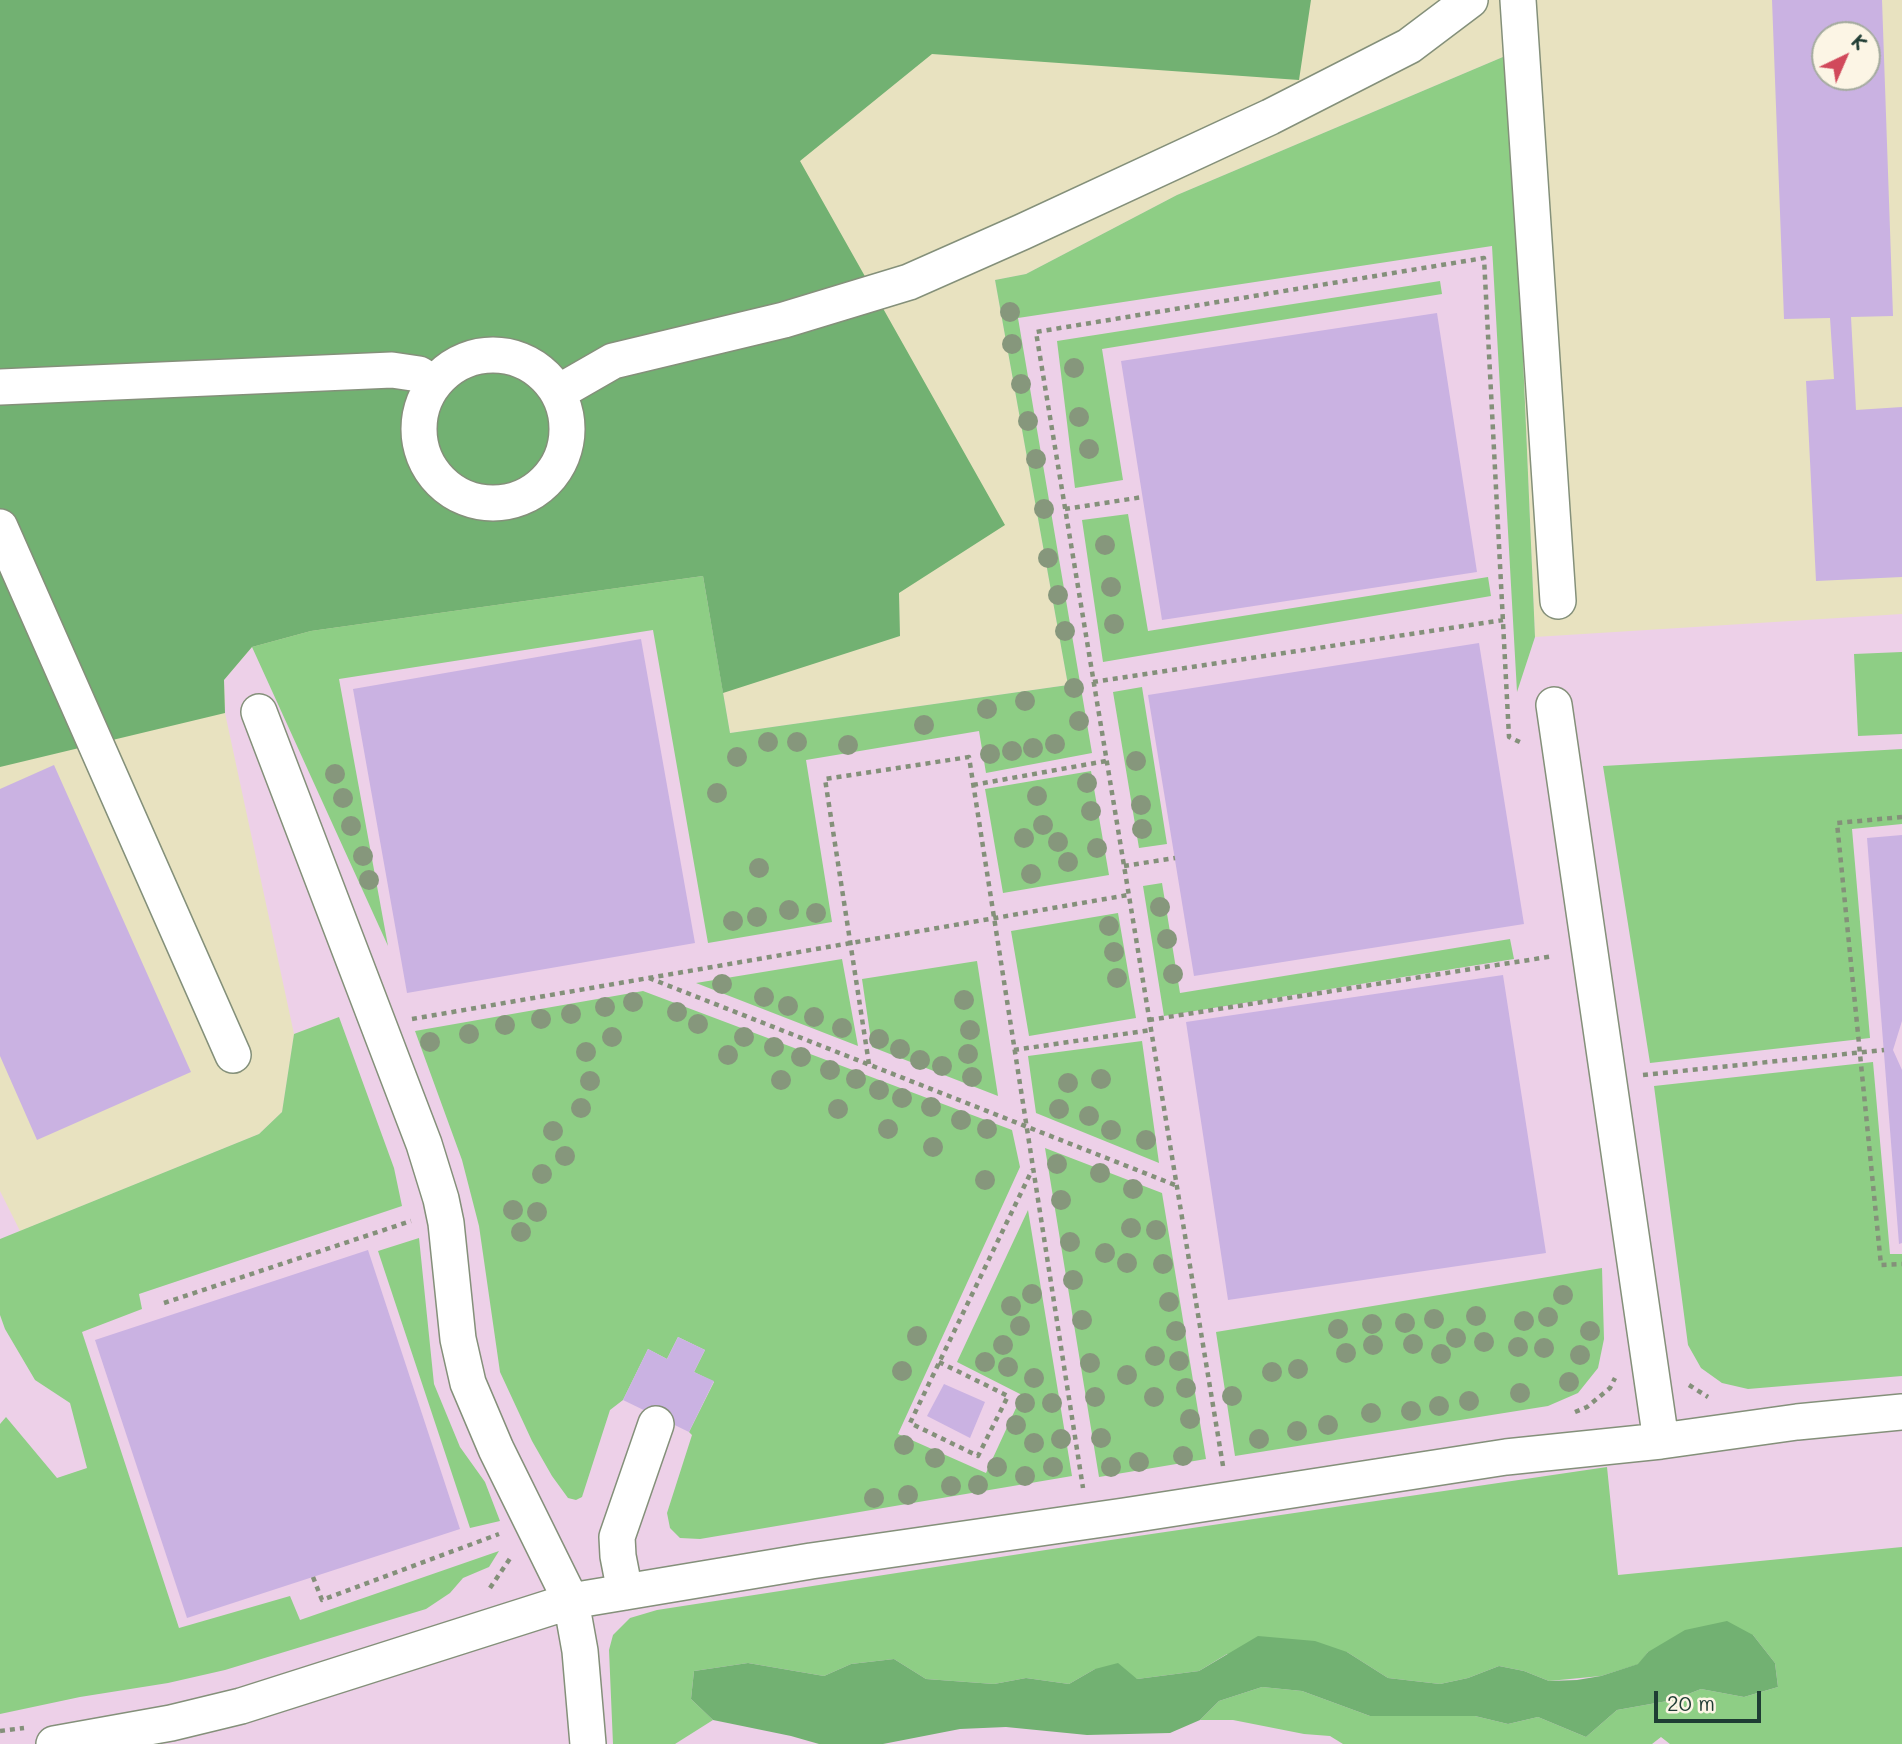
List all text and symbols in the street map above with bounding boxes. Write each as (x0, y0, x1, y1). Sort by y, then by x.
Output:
north arrow (1811, 21, 1881, 91)
text: K (1846, 29, 1873, 55)
scale bar (1657, 1678, 1764, 1722)
text: 20 m (1667, 1689, 1715, 1716)

